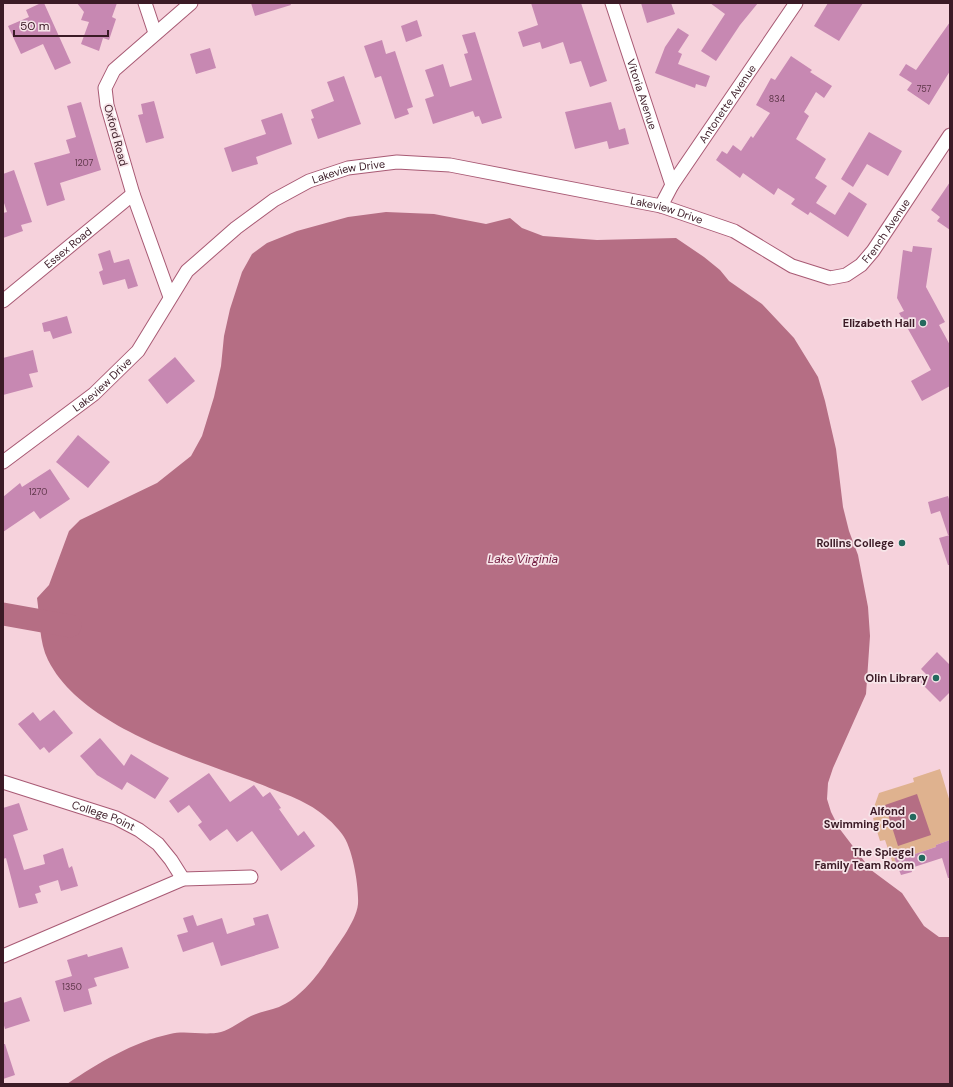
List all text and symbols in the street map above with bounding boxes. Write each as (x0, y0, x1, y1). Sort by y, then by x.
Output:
scale bar (14, 12, 108, 38)
text: 50 m (20, 18, 49, 34)
street label: Vitoria Avenue (624, 57, 660, 131)
street label: Antonette Avenue (696, 62, 759, 146)
house number: 757 (917, 83, 932, 95)
house number: 834 (769, 93, 786, 105)
street label: Oxford Road (101, 103, 131, 167)
house number: 1207 (75, 157, 94, 169)
street label: Lakeview Drive (310, 157, 386, 187)
street label: Lakeview Drive (629, 193, 705, 227)
street label: French Avenue (859, 196, 913, 266)
street label: Essex Road (41, 224, 95, 271)
place label: Elizabeth Hall (843, 316, 915, 330)
marker: Elizabeth Hall (918, 318, 928, 328)
street label: Lakeview Drive (70, 354, 135, 415)
house number: 1270 (29, 486, 47, 498)
place label: Rollins College (816, 536, 894, 550)
marker: Rollins College (897, 538, 907, 548)
water label: Lake Virginia (488, 551, 559, 567)
place label: Olin Library (866, 671, 928, 685)
marker: Olin Library (931, 673, 941, 683)
street label: College Point (70, 797, 138, 834)
place label: Alfond Swimming Pool (824, 804, 905, 831)
marker: Alfond Swimming Pool (908, 812, 918, 822)
place label: The Spiegel Family Team Room (814, 845, 914, 872)
marker: The Spiegel Family Team Room (917, 853, 927, 863)
house number: 1350 (62, 981, 82, 993)

